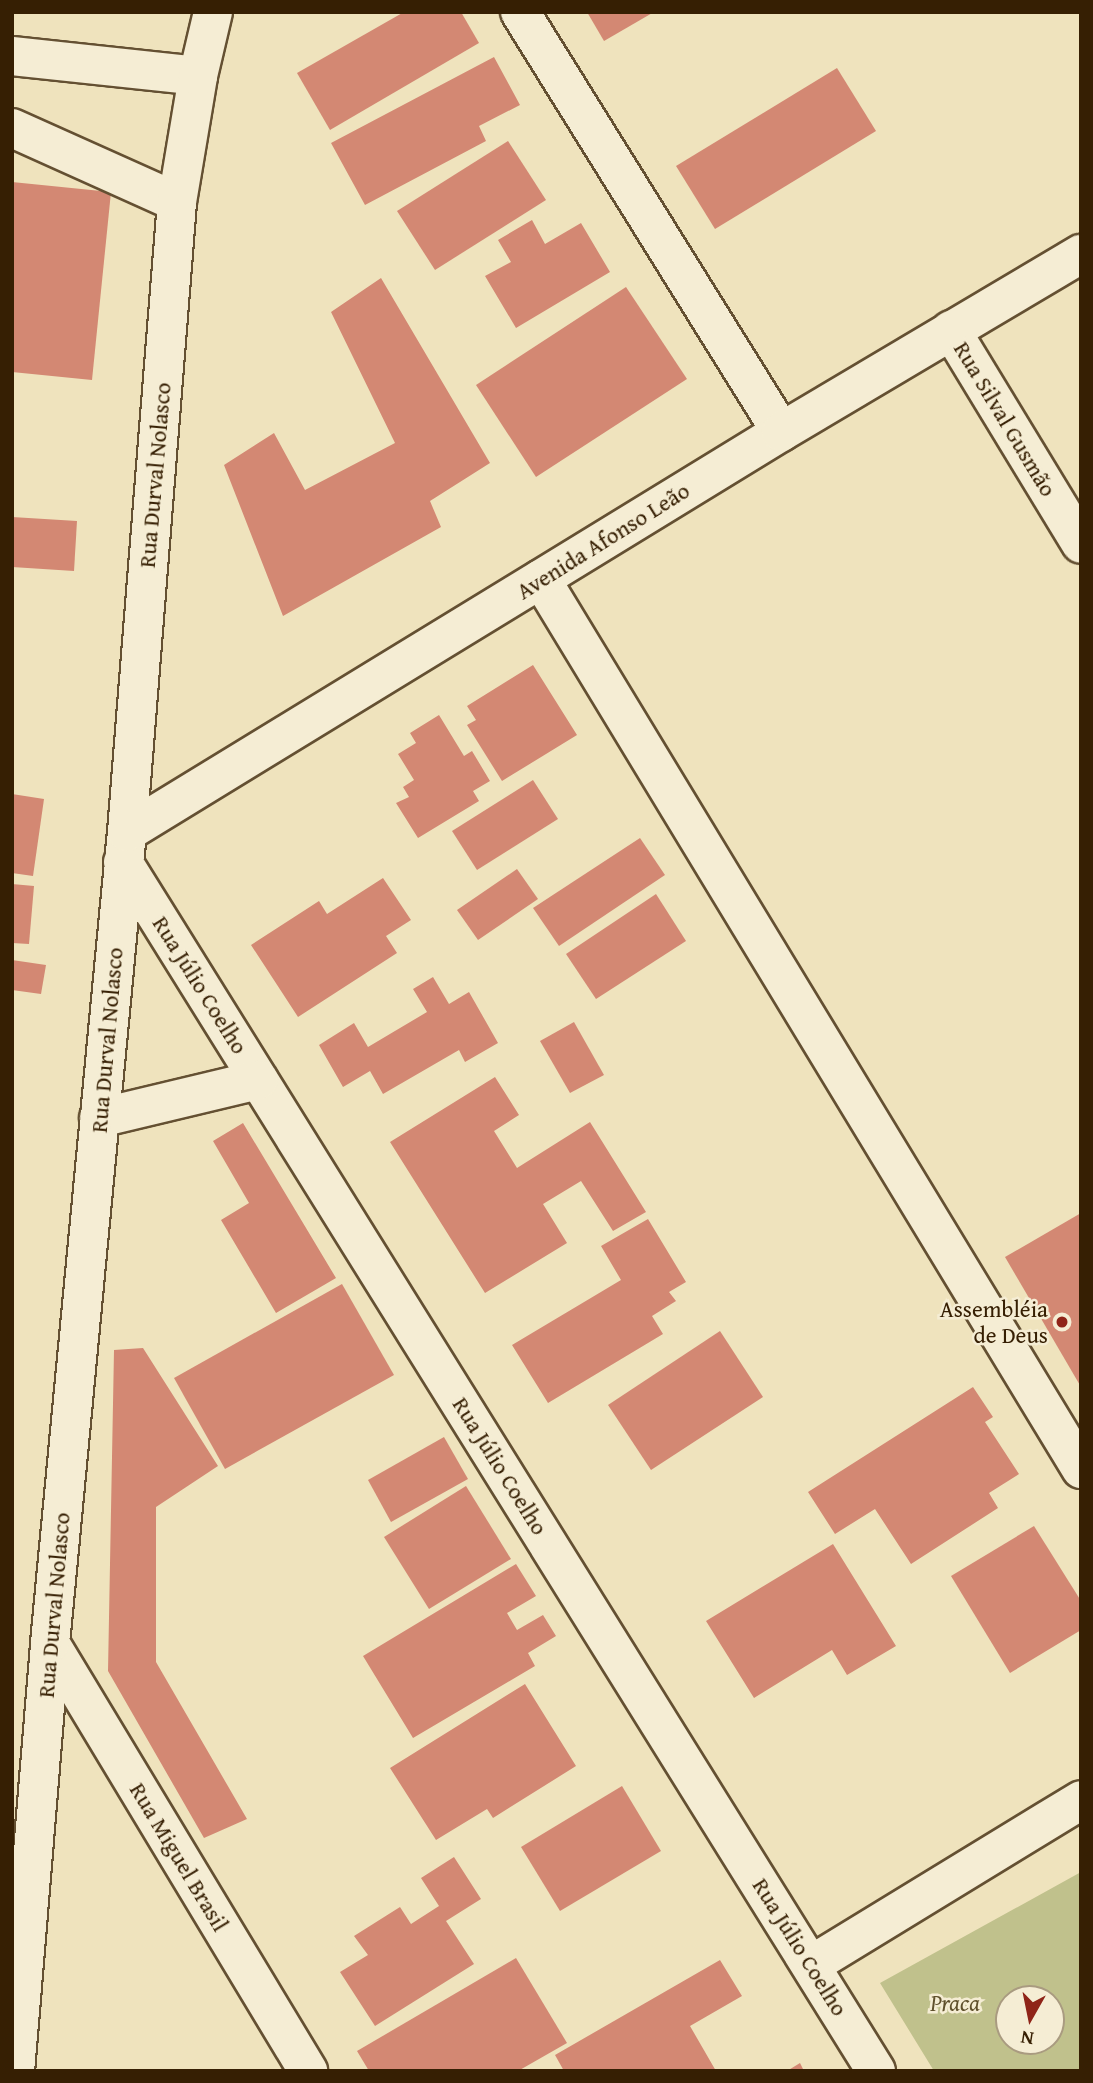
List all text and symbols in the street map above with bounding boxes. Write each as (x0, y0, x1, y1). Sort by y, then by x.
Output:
street label: Rua Silval Gusmão (948, 337, 1062, 501)
street label: Rua Durval Nolasco (133, 381, 177, 569)
street label: Avenida Afonso Leão (511, 477, 695, 605)
street label: Rua Júlio Coelho (147, 911, 253, 1059)
street label: Rua Durval Nolasco (85, 946, 129, 1134)
place label: Assembléia de Deus (940, 1295, 1048, 1349)
marker: Assembléia de Deus (1054, 1314, 1070, 1330)
street label: Rua Júlio Coelho (447, 1392, 553, 1540)
street label: Rua Durval Nolasco (32, 1511, 76, 1699)
street label: Rua Miguel Brasil (124, 1778, 234, 1936)
street label: Rua Júlio Coelho (747, 1873, 853, 2021)
north arrow (995, 1985, 1065, 2055)
park label: Praca (930, 1989, 980, 2017)
text: N (1019, 2024, 1035, 2054)

